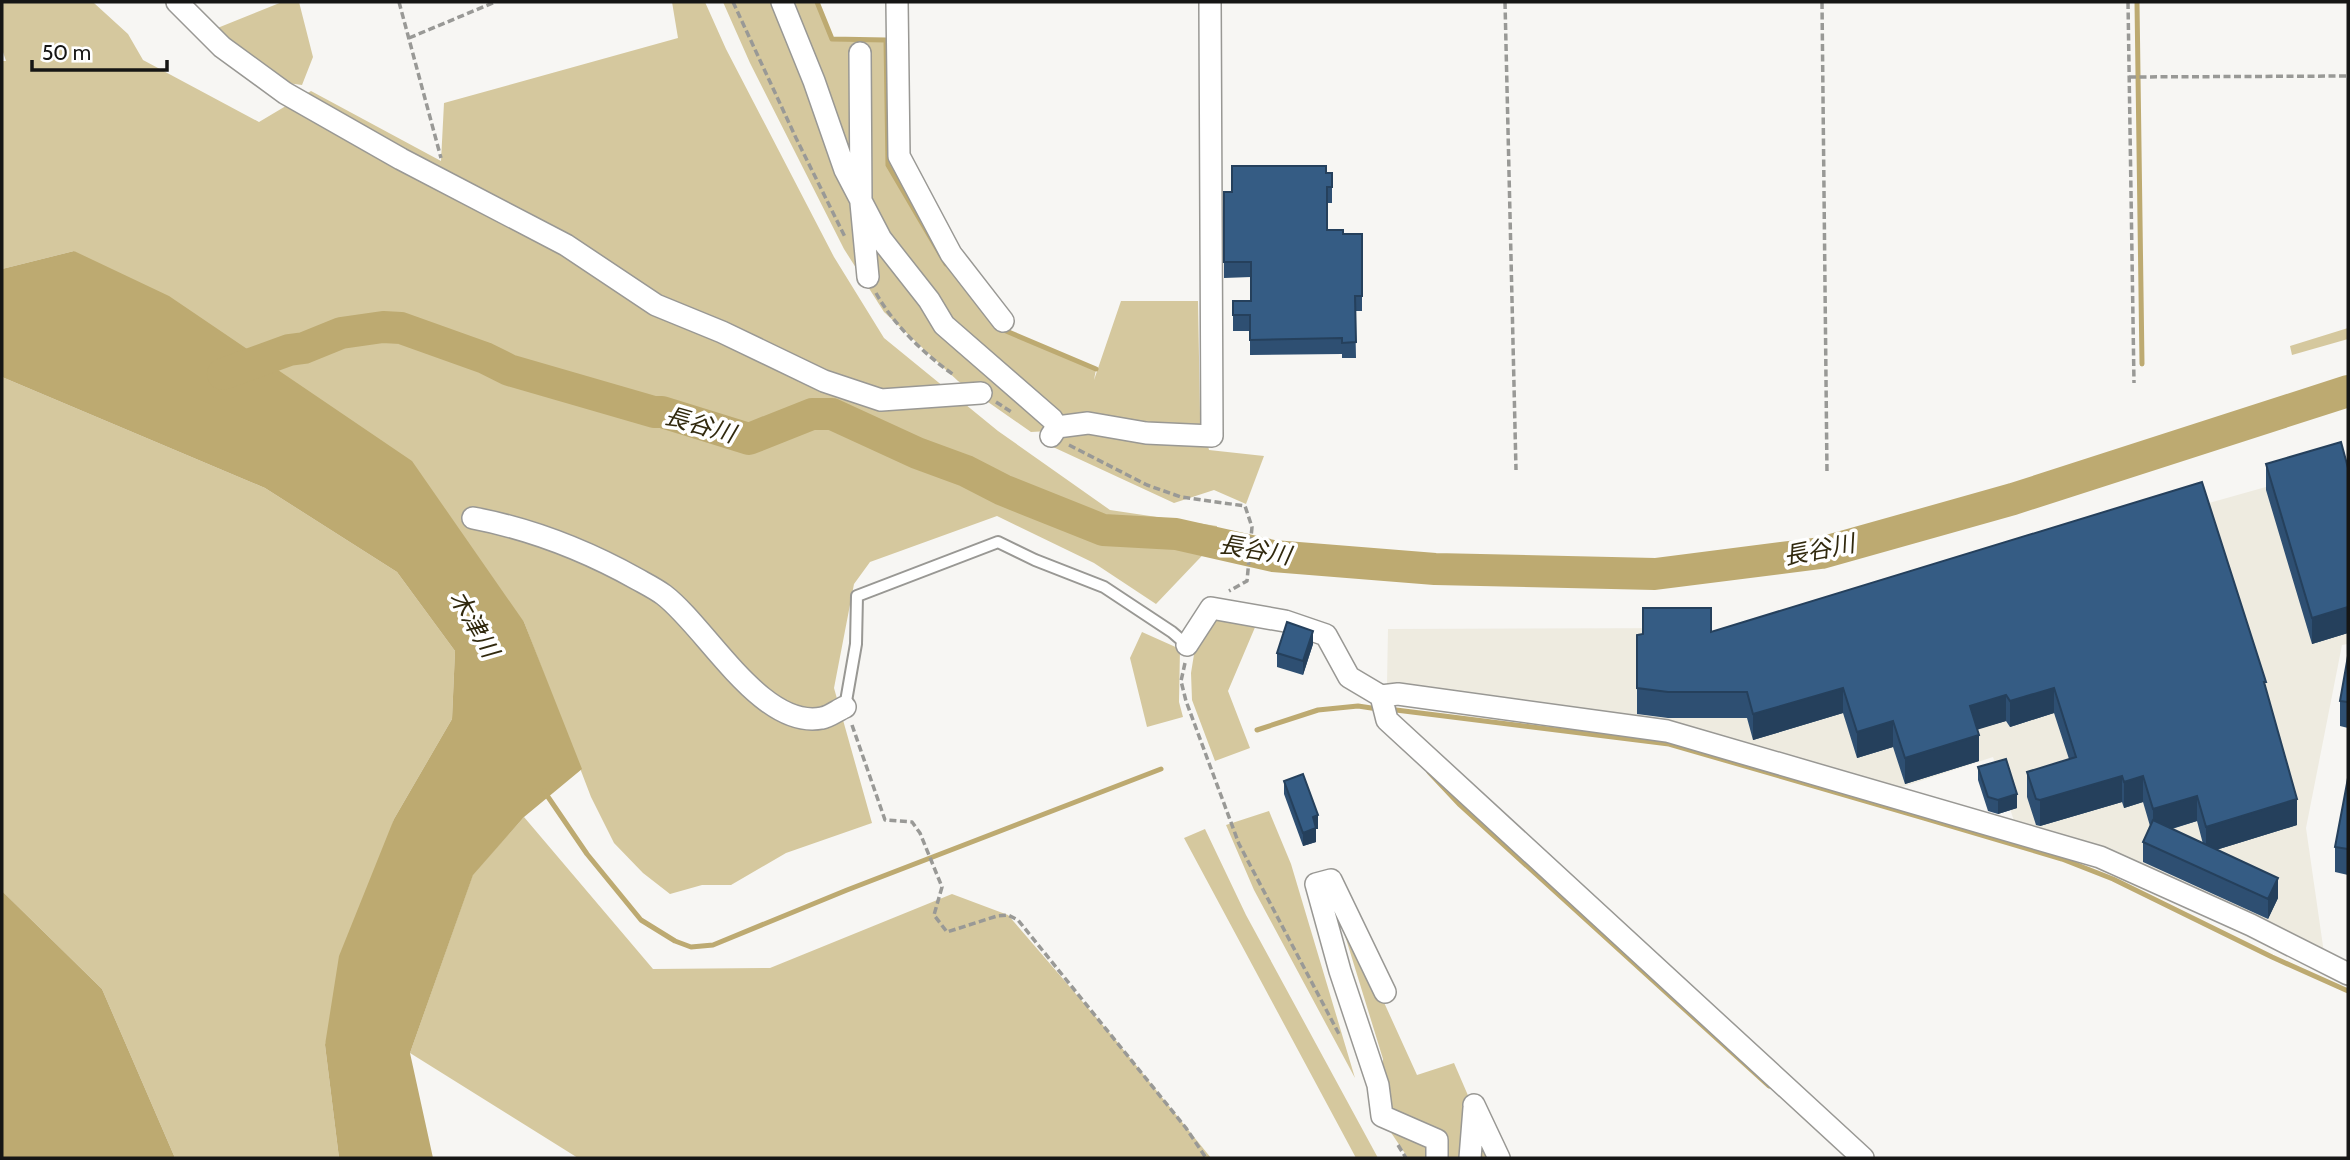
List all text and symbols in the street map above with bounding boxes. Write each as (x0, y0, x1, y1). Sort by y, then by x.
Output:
scale bar (32, 28, 166, 72)
text: 50 m (42, 40, 91, 65)
water label: 長谷川 (662, 401, 742, 449)
water label: 長谷川 (1781, 528, 1860, 571)
water label: 長谷川 (1217, 529, 1296, 571)
water label: 木津川 (444, 585, 506, 665)

